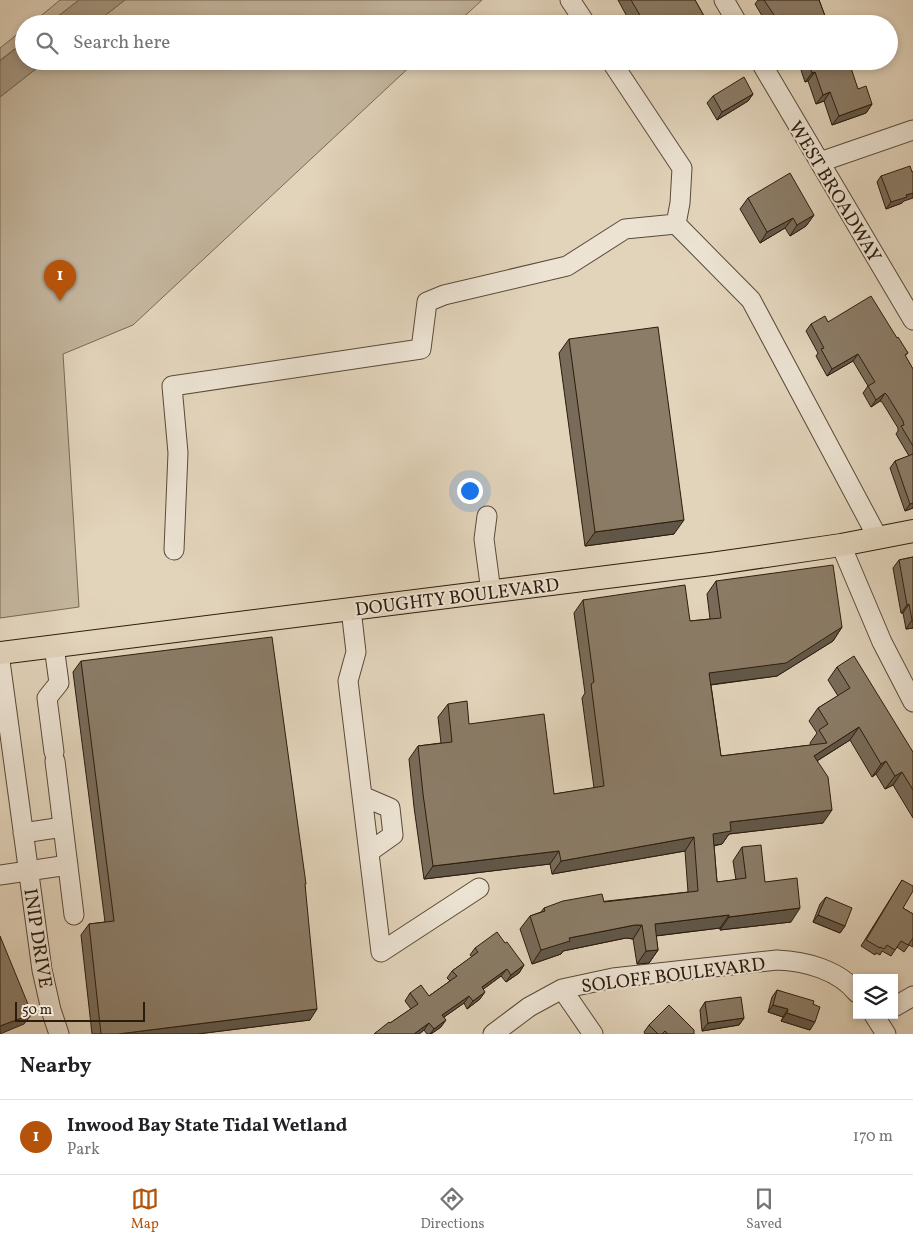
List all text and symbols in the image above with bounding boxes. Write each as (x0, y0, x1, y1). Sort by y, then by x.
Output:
search box (15, 15, 898, 70)
icon: search (33, 29, 61, 57)
text: Search here (73, 30, 170, 56)
street label: WEST BROADWAY (782, 116, 887, 268)
pin: 1 (44, 260, 76, 301)
your location (457, 478, 483, 504)
street label: DOUGHTY BOULEVARD (354, 573, 561, 623)
street label: INIP DRIVE (16, 887, 58, 990)
street label: SOLOFF BOULEVARD (580, 952, 767, 1000)
map controls (853, 974, 898, 1019)
button: layers (853, 974, 898, 1019)
scale bar (15, 999, 145, 1022)
text: 50 m (22, 1001, 52, 1020)
text: Nearby (20, 1052, 91, 1081)
text: Inwood Bay State Tidal Wetland (67, 1113, 347, 1139)
text: 1 (33, 1126, 39, 1148)
text: 170 m (853, 1126, 893, 1148)
text: Park (67, 1139, 100, 1161)
tab: Map (131, 1185, 159, 1234)
tab: Directions (420, 1185, 485, 1234)
tab: Saved (746, 1185, 782, 1234)

